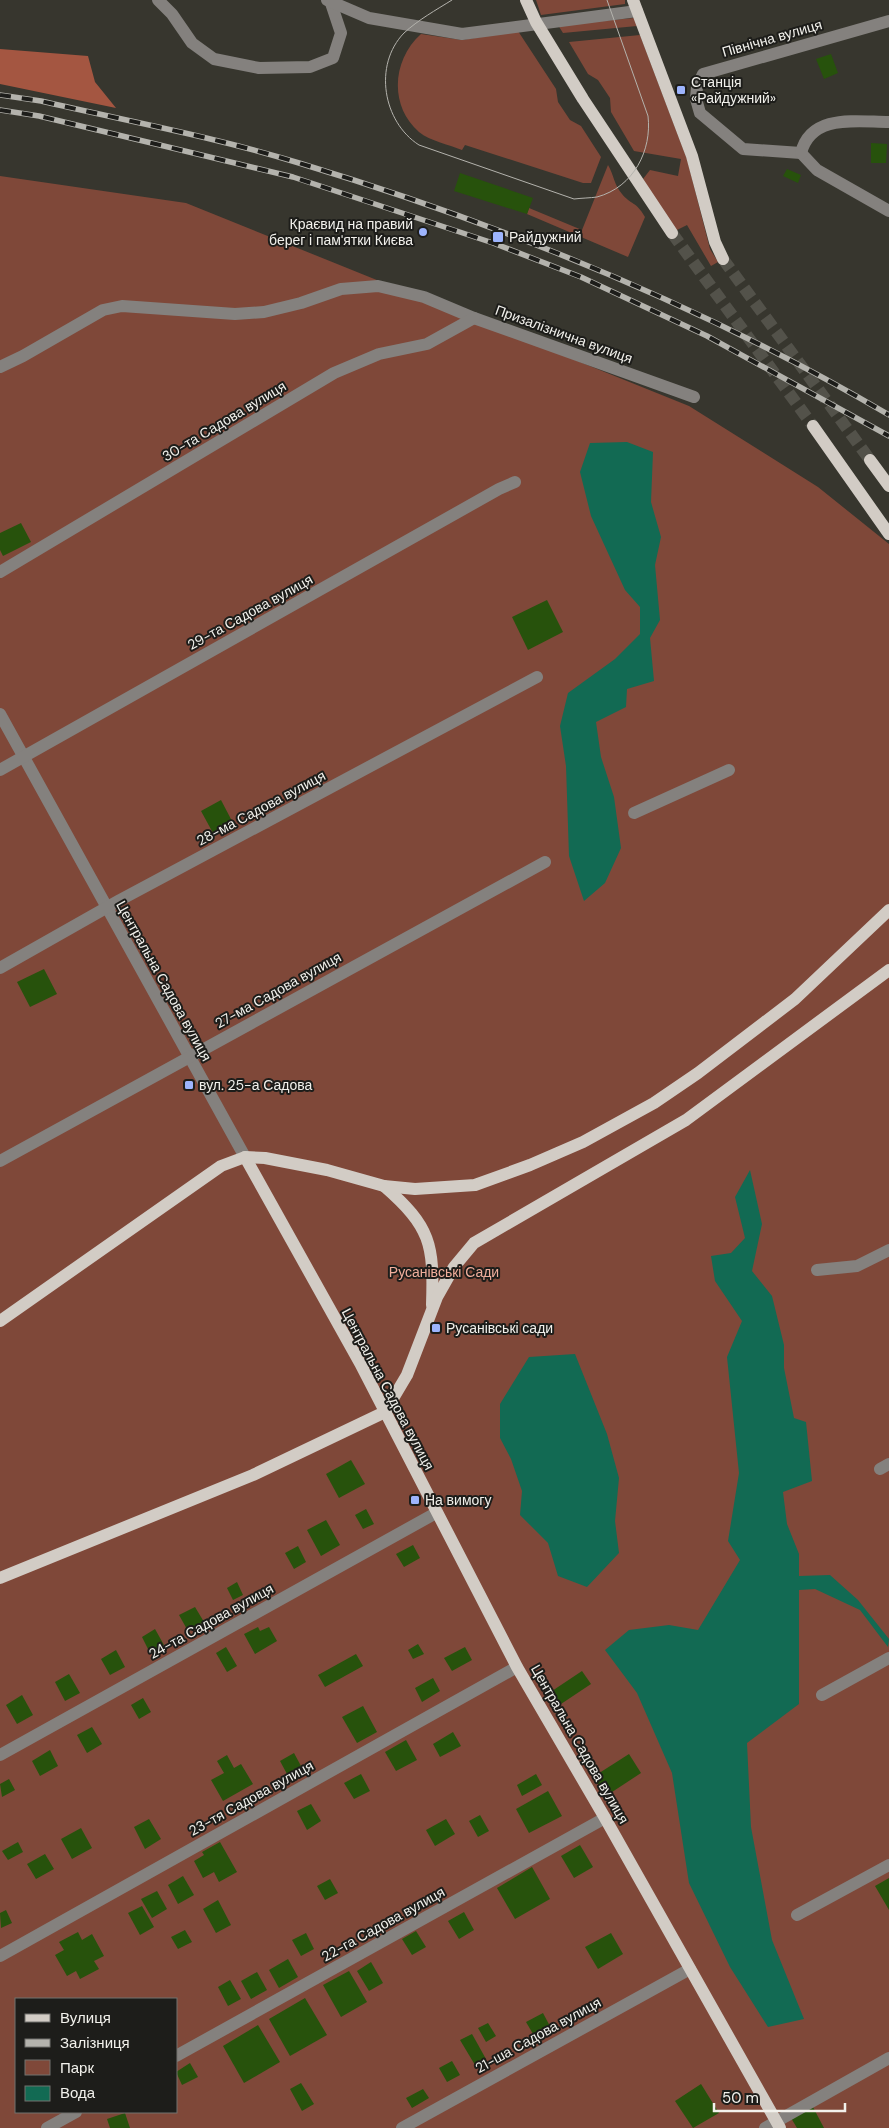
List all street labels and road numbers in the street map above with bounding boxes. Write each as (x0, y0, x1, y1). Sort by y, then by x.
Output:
street label: Північна вулиця (720, 15, 824, 61)
street label: Призалізнична вулиця (493, 301, 635, 367)
street label: 30-та Садова вулиця (159, 377, 289, 465)
street label: 29-та Садова вулиця (184, 570, 316, 654)
street label: 28-ма Садова вулиця (194, 766, 328, 850)
street label: Центральна Садова вулиця (112, 898, 216, 1064)
street label: 27-ма Садова вулиця (212, 948, 344, 1032)
street label: Центральна Садова вулиця (338, 1305, 438, 1473)
street label: 24-та Садова вулиця (145, 1579, 277, 1663)
street label: Центральна Садова вулиця (527, 1661, 633, 1827)
street label: 23-тя Садова вулиця (185, 1756, 317, 1840)
street label: 22-га Садова вулиця (318, 1883, 448, 1965)
street label: 21-ша Садова вулиця (472, 1993, 604, 2077)

